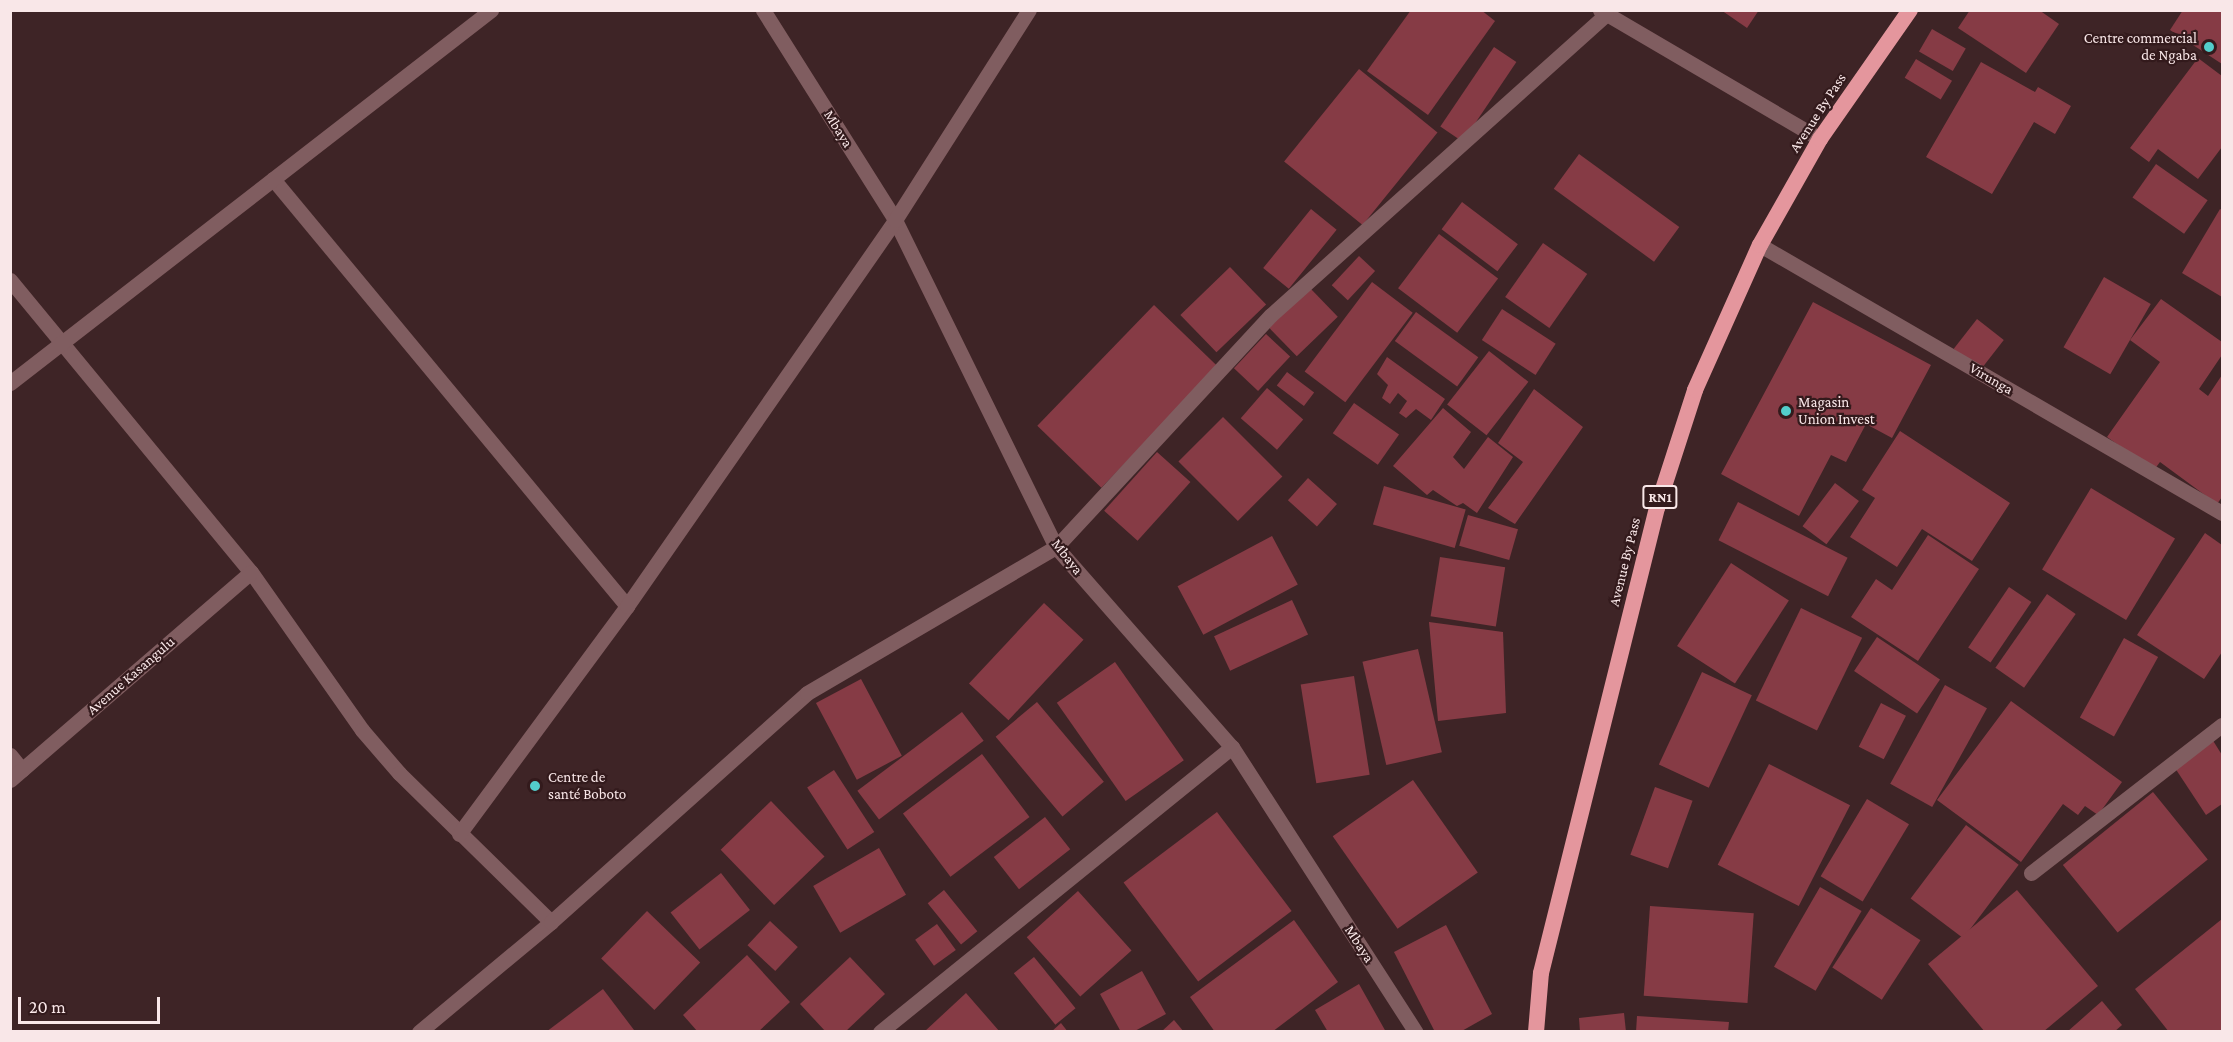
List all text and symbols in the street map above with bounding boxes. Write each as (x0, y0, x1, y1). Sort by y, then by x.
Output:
place label: Centre commercial de Ngaba (2084, 29, 2197, 64)
marker: Centre commercial de Ngaba (2202, 40, 2216, 54)
street label: Avenue By Pass (1786, 70, 1850, 156)
street label: Mbaya (820, 107, 856, 151)
street label: Virunga (1966, 359, 2016, 399)
place label: Magasin Union Invest (1798, 393, 1875, 428)
marker: Magasin Union Invest (1779, 404, 1793, 418)
road number: RN1 (1642, 486, 1678, 508)
street label: Avenue By Pass (1605, 516, 1645, 608)
street label: Mbaya (1047, 535, 1087, 579)
street label: Avenue Kasangulu (83, 633, 179, 719)
place label: Centre de santé Boboto (548, 768, 626, 803)
marker: Centre de santé Boboto (526, 777, 544, 795)
street label: Mbaya (1340, 922, 1378, 966)
scale bar (21, 985, 164, 1023)
text: 20 m (29, 997, 66, 1017)

